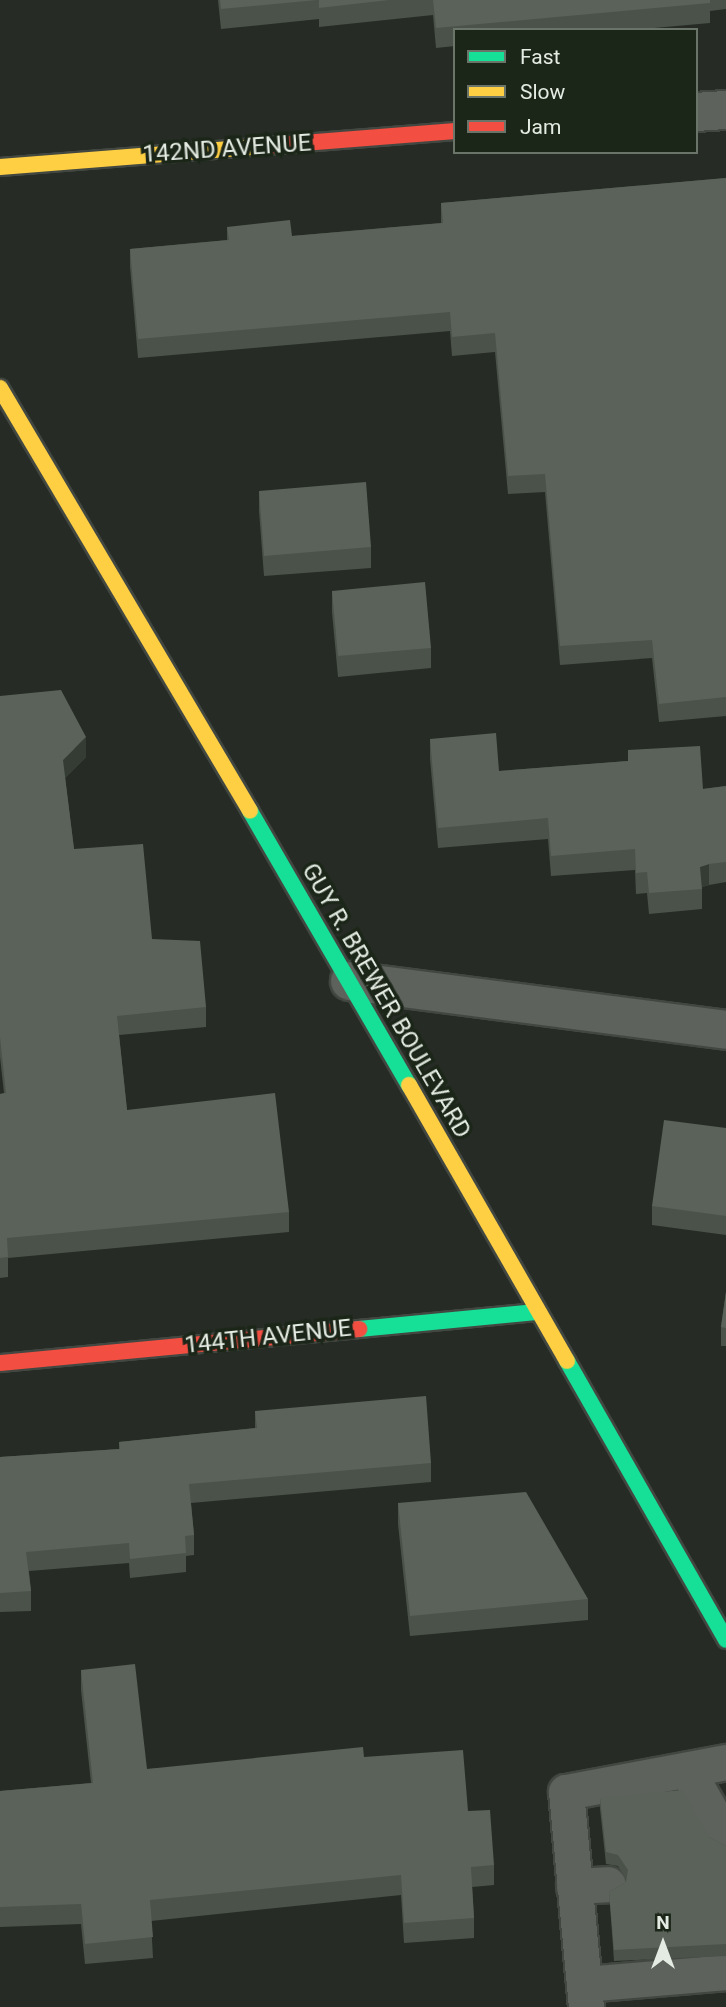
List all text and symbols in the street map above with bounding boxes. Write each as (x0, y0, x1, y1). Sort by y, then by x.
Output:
legend (453, 28, 698, 154)
text: Fast (520, 45, 560, 69)
text: Slow (520, 80, 565, 104)
text: Jam (520, 115, 561, 139)
street label: 142ND AVENUE (142, 129, 312, 169)
street label: GUY R. BREWER BOULEVARD (295, 858, 477, 1144)
street label: 144TH AVENUE (183, 1314, 353, 1360)
north arrow (628, 1909, 698, 1979)
text: N (656, 1911, 670, 1934)

